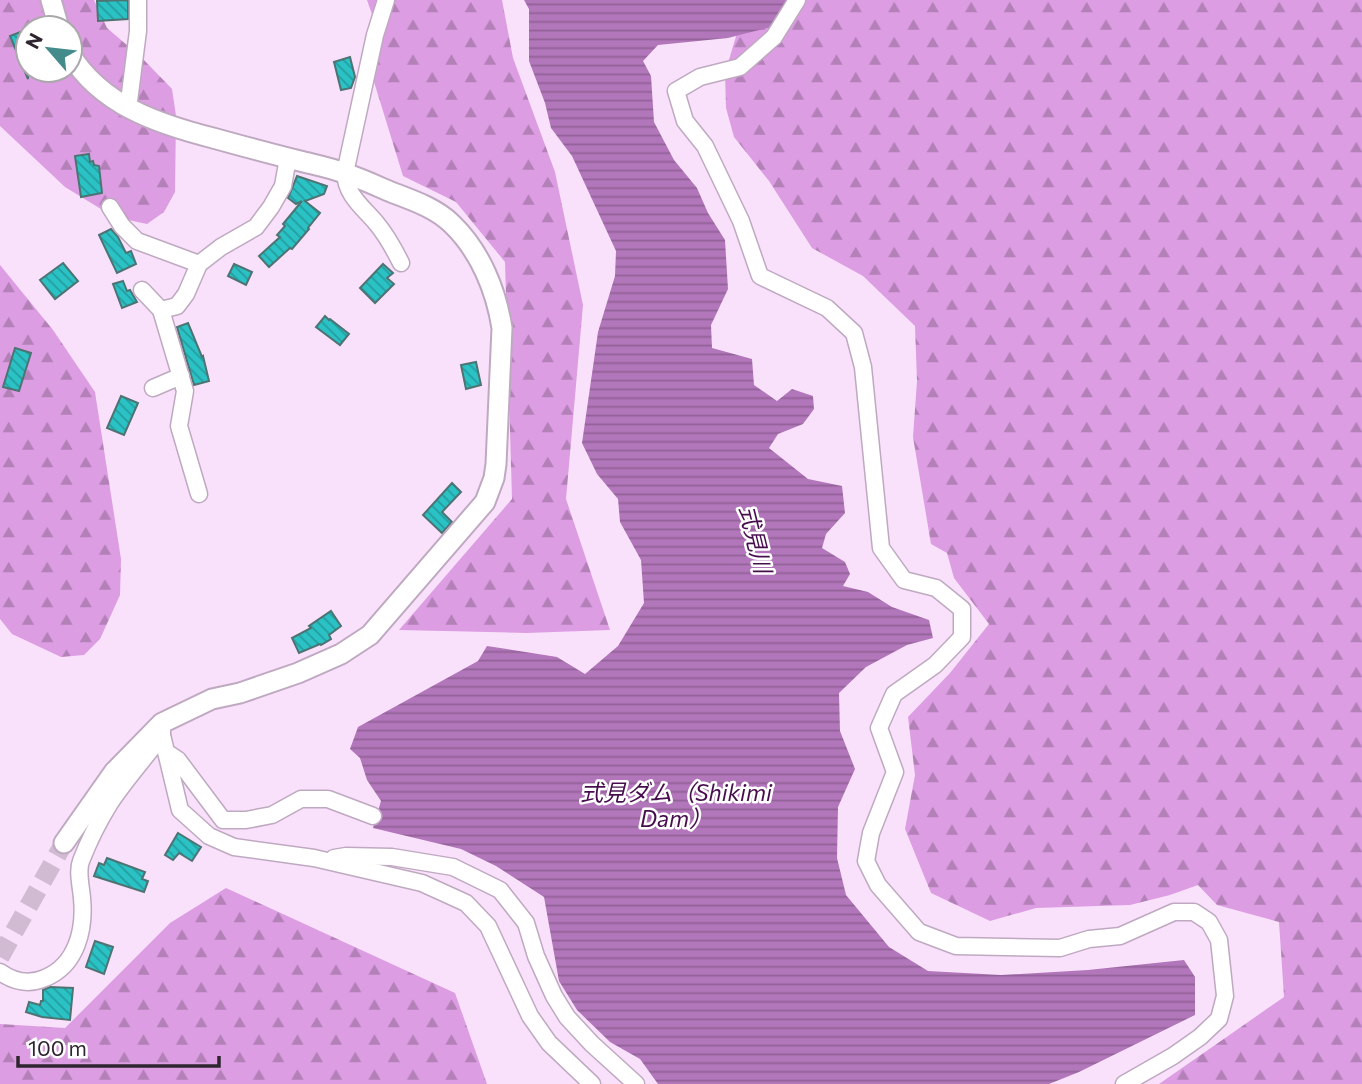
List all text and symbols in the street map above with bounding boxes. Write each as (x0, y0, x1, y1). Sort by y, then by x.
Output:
north arrow (14, 14, 84, 84)
text: N (20, 29, 47, 52)
water label: 式見川 (734, 502, 779, 579)
water label: 式見ダム（Shikimi Dam） (580, 778, 773, 832)
scale bar (18, 1024, 219, 1068)
text: 100 m (28, 1035, 87, 1060)

